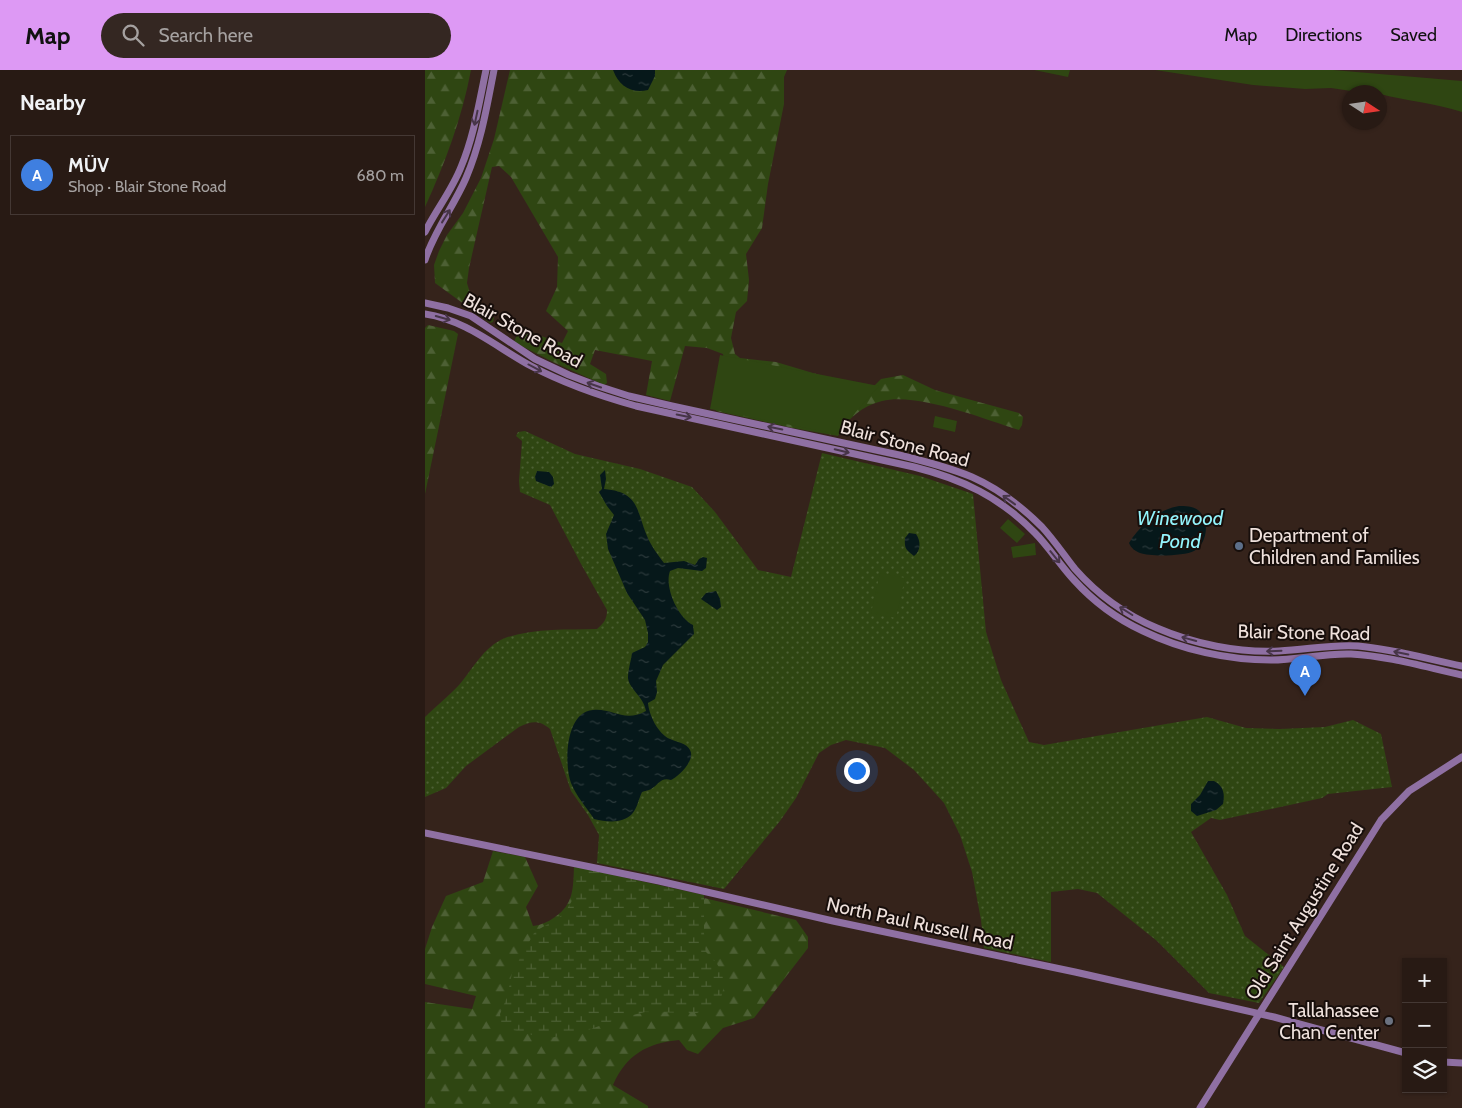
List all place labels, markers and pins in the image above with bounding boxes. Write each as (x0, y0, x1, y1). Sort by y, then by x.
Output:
place label: Department of Children and Families (1249, 524, 1420, 569)
marker: Department of Children and Families (1233, 540, 1245, 552)
pin: A (1289, 655, 1321, 696)
place label: Tallahassee Chan Center (1279, 999, 1379, 1044)
marker: Tallahassee Chan Center (1383, 1015, 1395, 1027)

